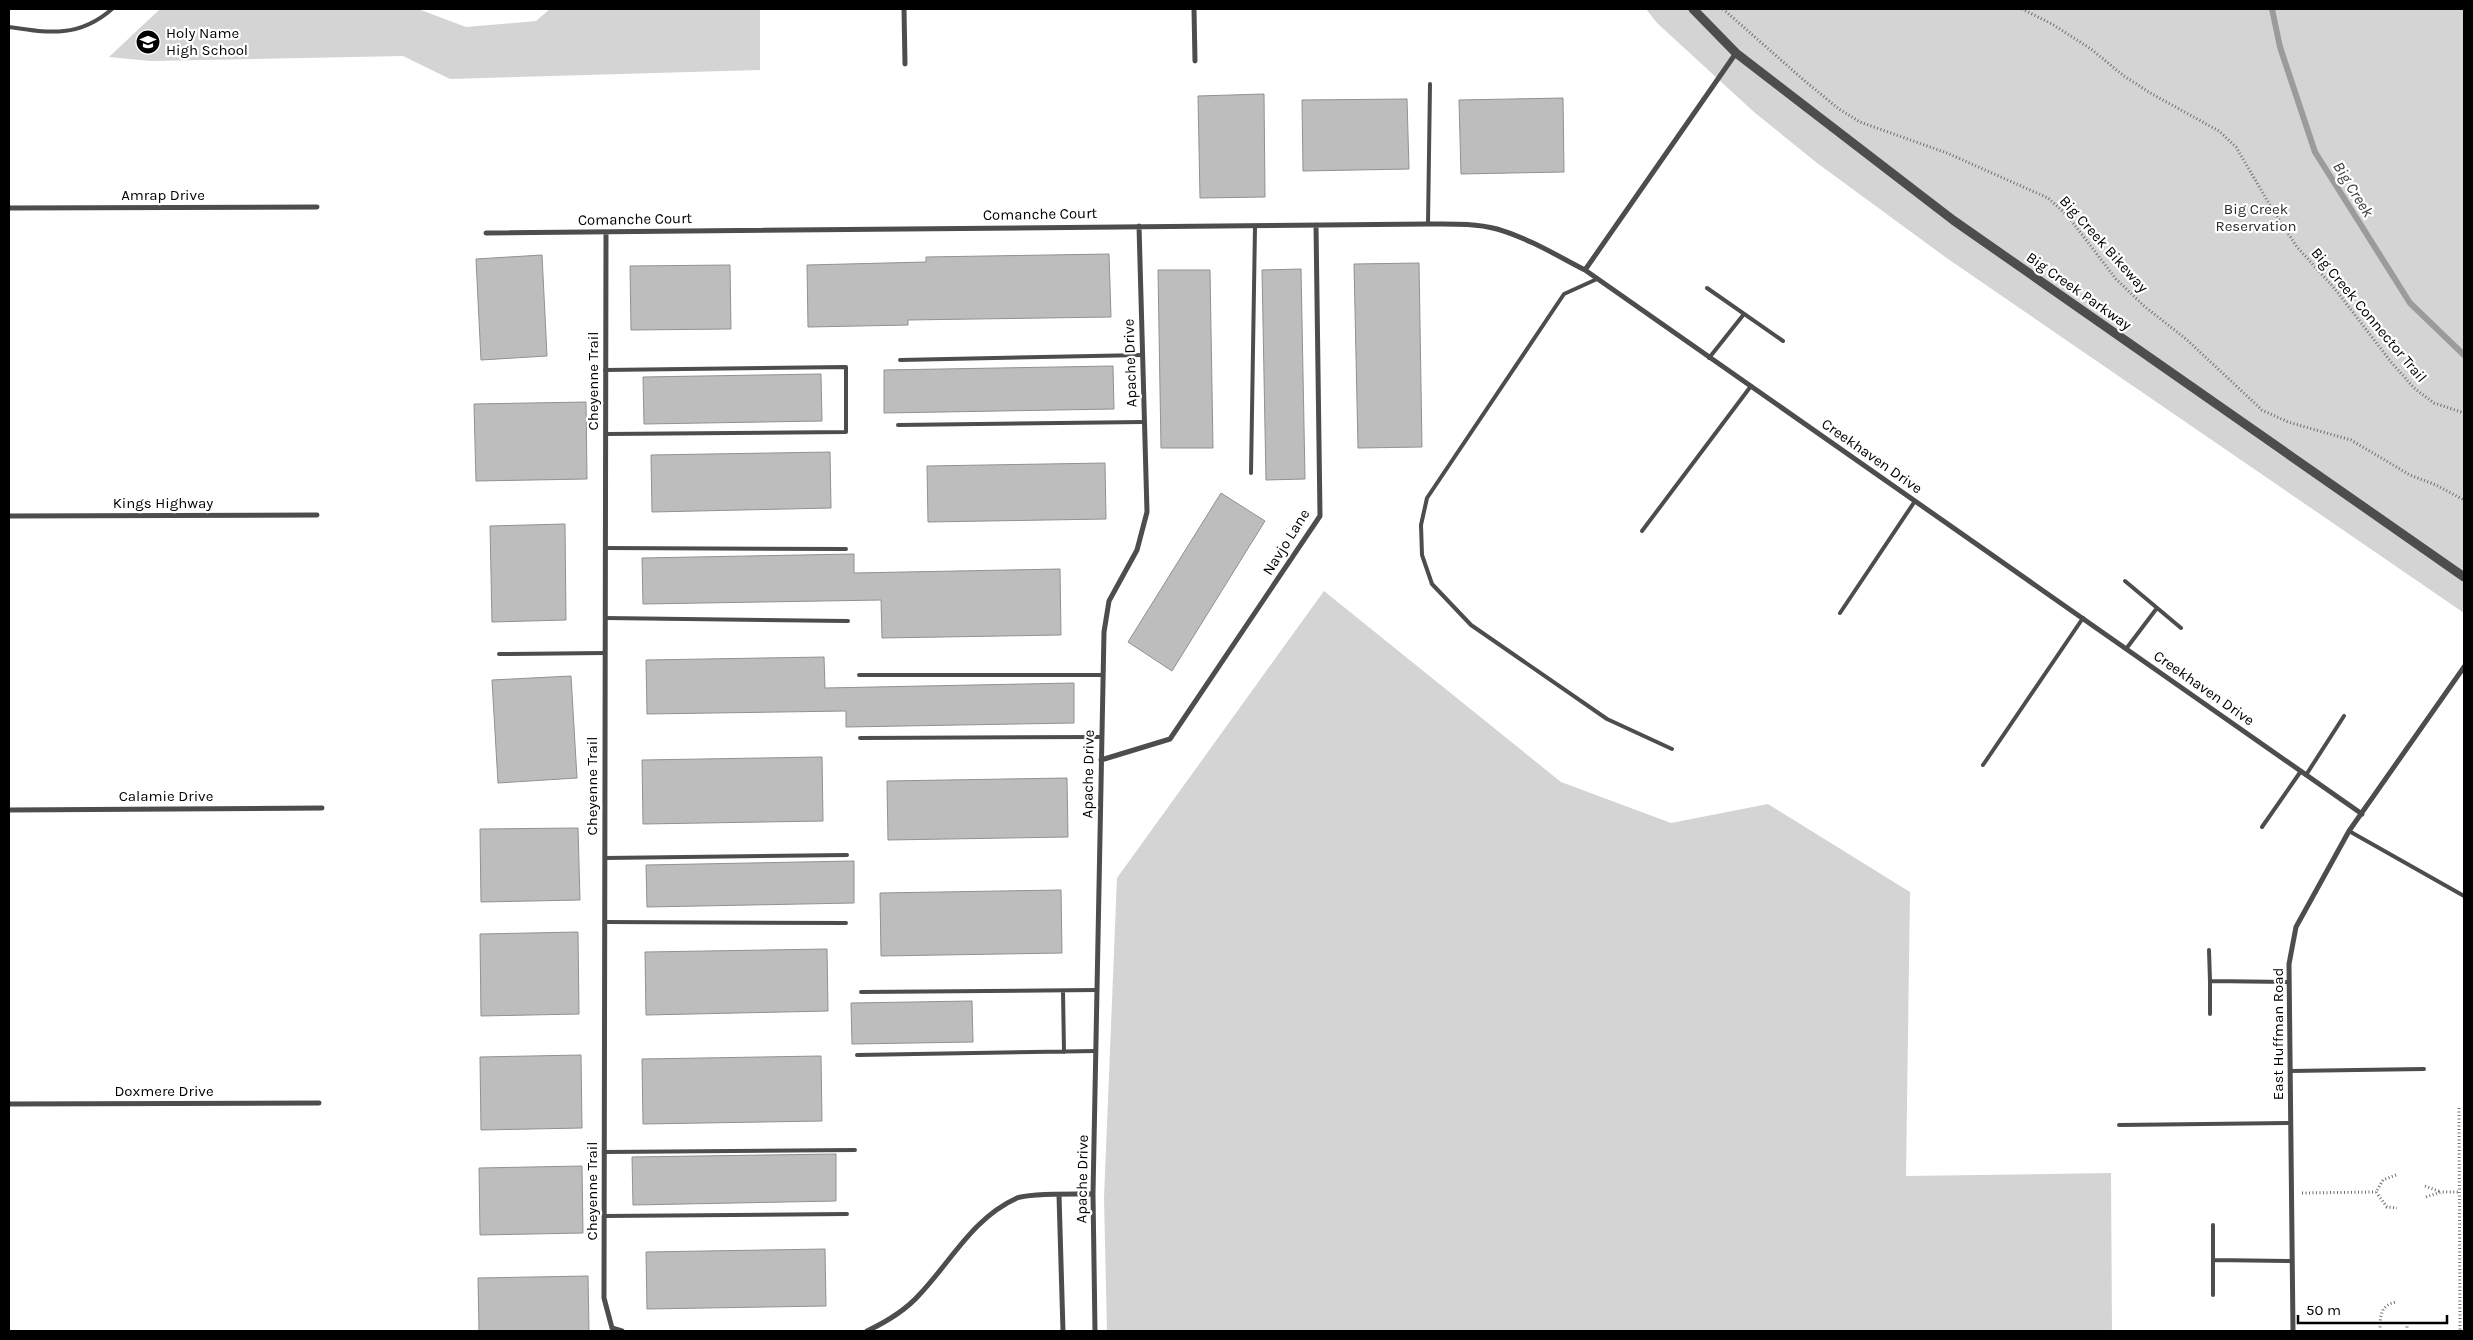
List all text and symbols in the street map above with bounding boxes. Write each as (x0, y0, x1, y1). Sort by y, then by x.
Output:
place label: Holy Name High School (166, 24, 248, 59)
school or university icon: Holy Name High School (135, 29, 161, 55)
water label: Big Creek (2329, 158, 2379, 221)
street label: Amrap Drive (121, 186, 205, 204)
street label: Big Creek Bikeway (2056, 192, 2152, 296)
park label: Big Creek Reservation (2215, 200, 2297, 235)
street label: Comanche Court (983, 204, 1098, 224)
street label: Comanche Court (578, 209, 693, 229)
street label: Big Creek Connector Trail (2307, 244, 2431, 386)
street label: Big Creek Parkway (2023, 248, 2135, 334)
street label: Apache Drive (1119, 318, 1141, 408)
street label: Cheyenne Trail (584, 332, 602, 430)
street label: Creekhaven Drive (1818, 415, 1926, 497)
street label: Kings Highway (113, 494, 213, 512)
street label: Navjo Lane (1259, 506, 1313, 578)
street label: Creekhaven Drive (2150, 647, 2258, 729)
street label: Apache Drive (1078, 729, 1098, 819)
street label: Cheyenne Trail (583, 737, 601, 835)
street label: Calamie Drive (119, 787, 213, 805)
street label: East Huffman Road (2269, 968, 2287, 1100)
street label: Doxmere Drive (114, 1082, 214, 1100)
street label: Apache Drive (1072, 1134, 1092, 1224)
street label: Cheyenne Trail (583, 1142, 601, 1240)
scale bar (2298, 1292, 2447, 1324)
text: 50 m (2306, 1301, 2341, 1319)

